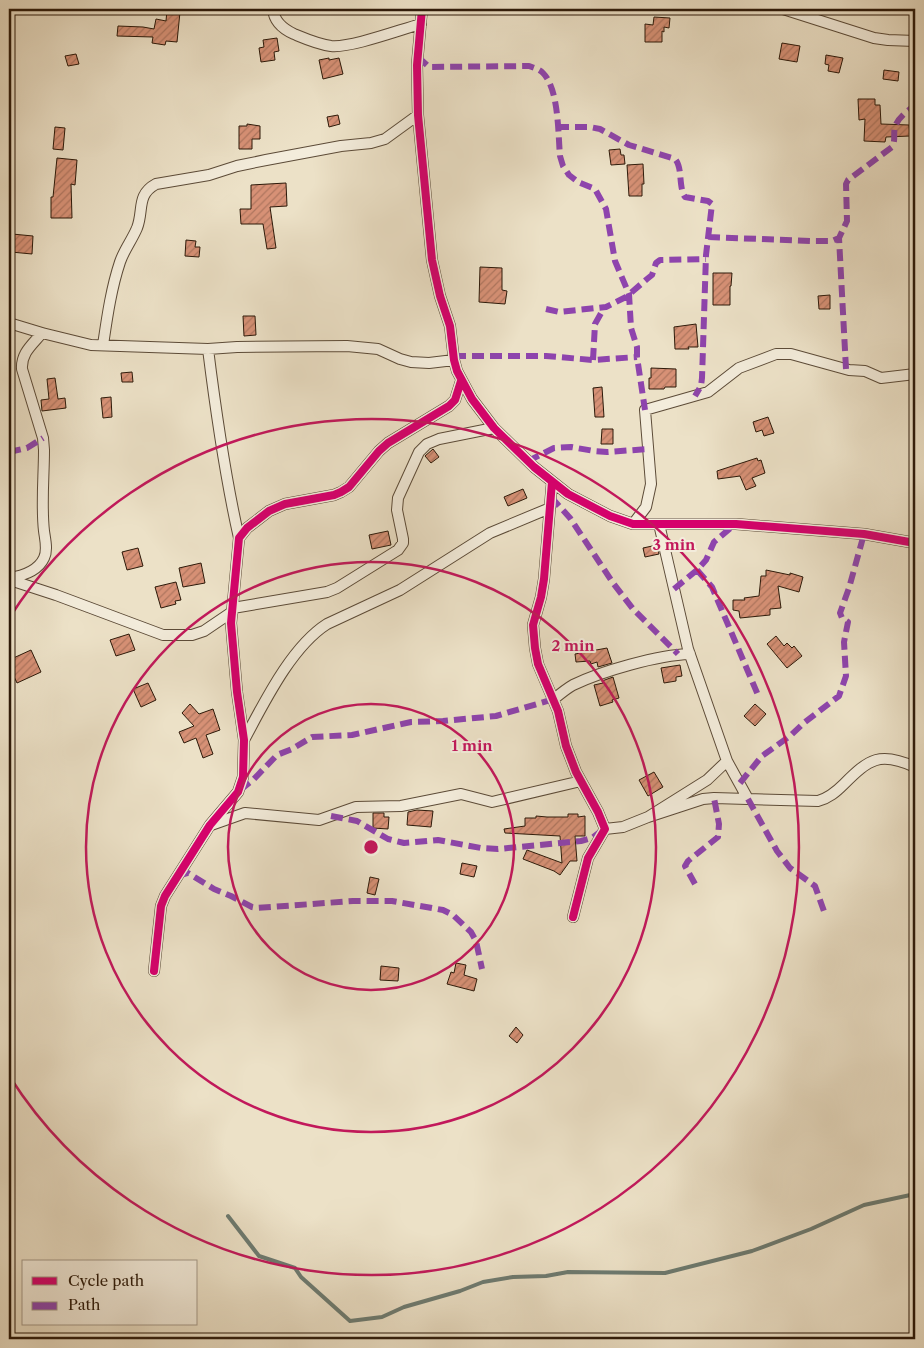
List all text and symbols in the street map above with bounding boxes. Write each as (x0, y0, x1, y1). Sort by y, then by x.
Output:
text: 3 min (653, 535, 696, 554)
text: 2 min (551, 636, 595, 655)
text: 1 min (451, 736, 493, 755)
centre of rings (362, 838, 380, 856)
legend (22, 1260, 198, 1326)
text: Cycle path (68, 1271, 145, 1290)
text: Path (68, 1295, 101, 1314)

